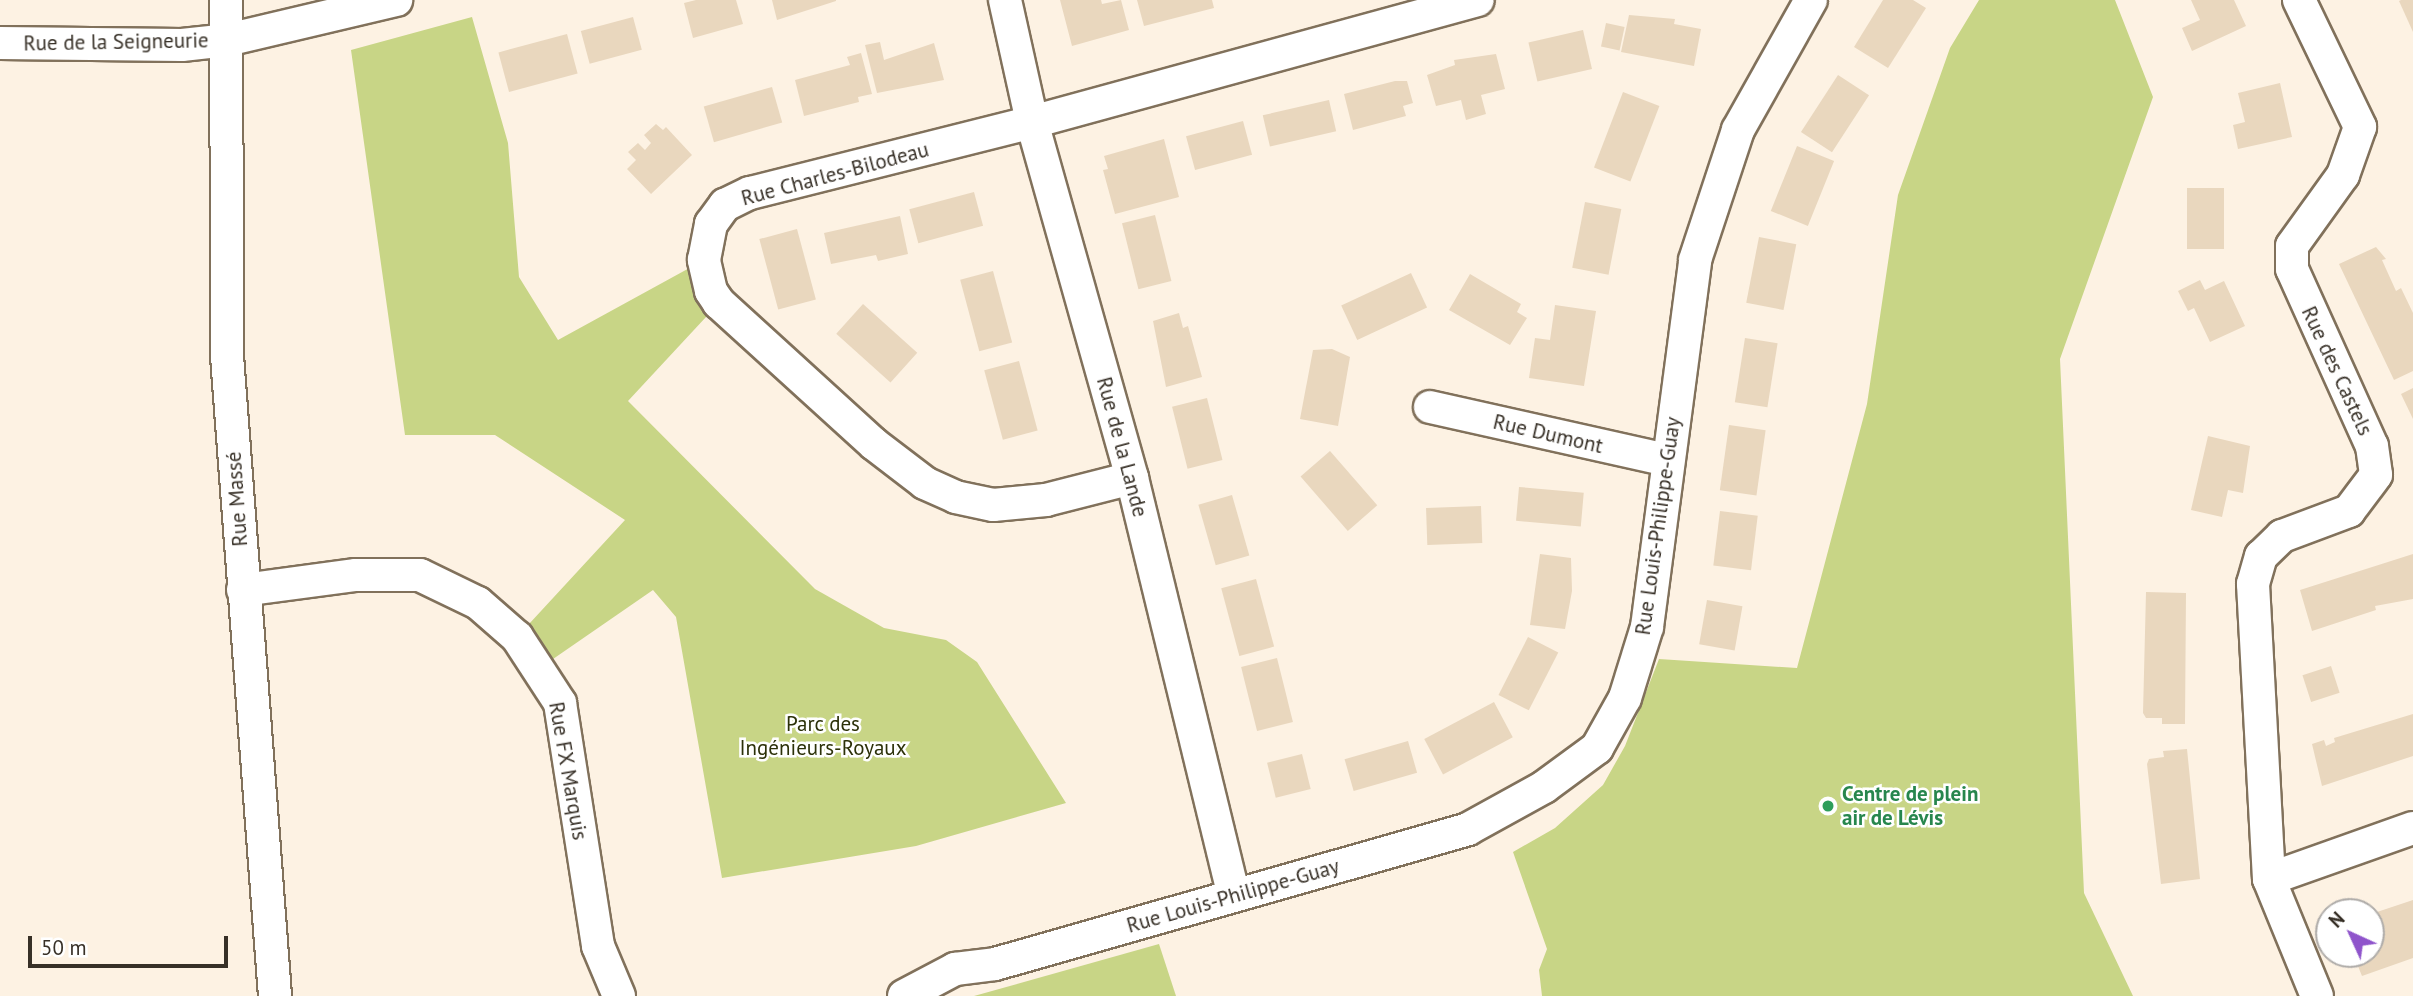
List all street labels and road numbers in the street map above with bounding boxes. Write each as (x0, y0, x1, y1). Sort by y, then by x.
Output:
street label: Rue de la Seigneurie (23, 28, 209, 56)
street label: Rue Charles-Bilodeau (738, 137, 932, 211)
street label: Rue des Castels (2296, 302, 2378, 440)
street label: Rue de la Lande (1091, 374, 1153, 520)
street label: Rue Dumont (1491, 409, 1605, 459)
street label: Rue Louis-Philippe-Guay (1630, 415, 1686, 637)
street label: Rue Massé (221, 451, 253, 547)
street label: Rue FX Marquis (543, 700, 593, 842)
street label: Rue Louis-Philippe-Guay (1124, 854, 1342, 938)

